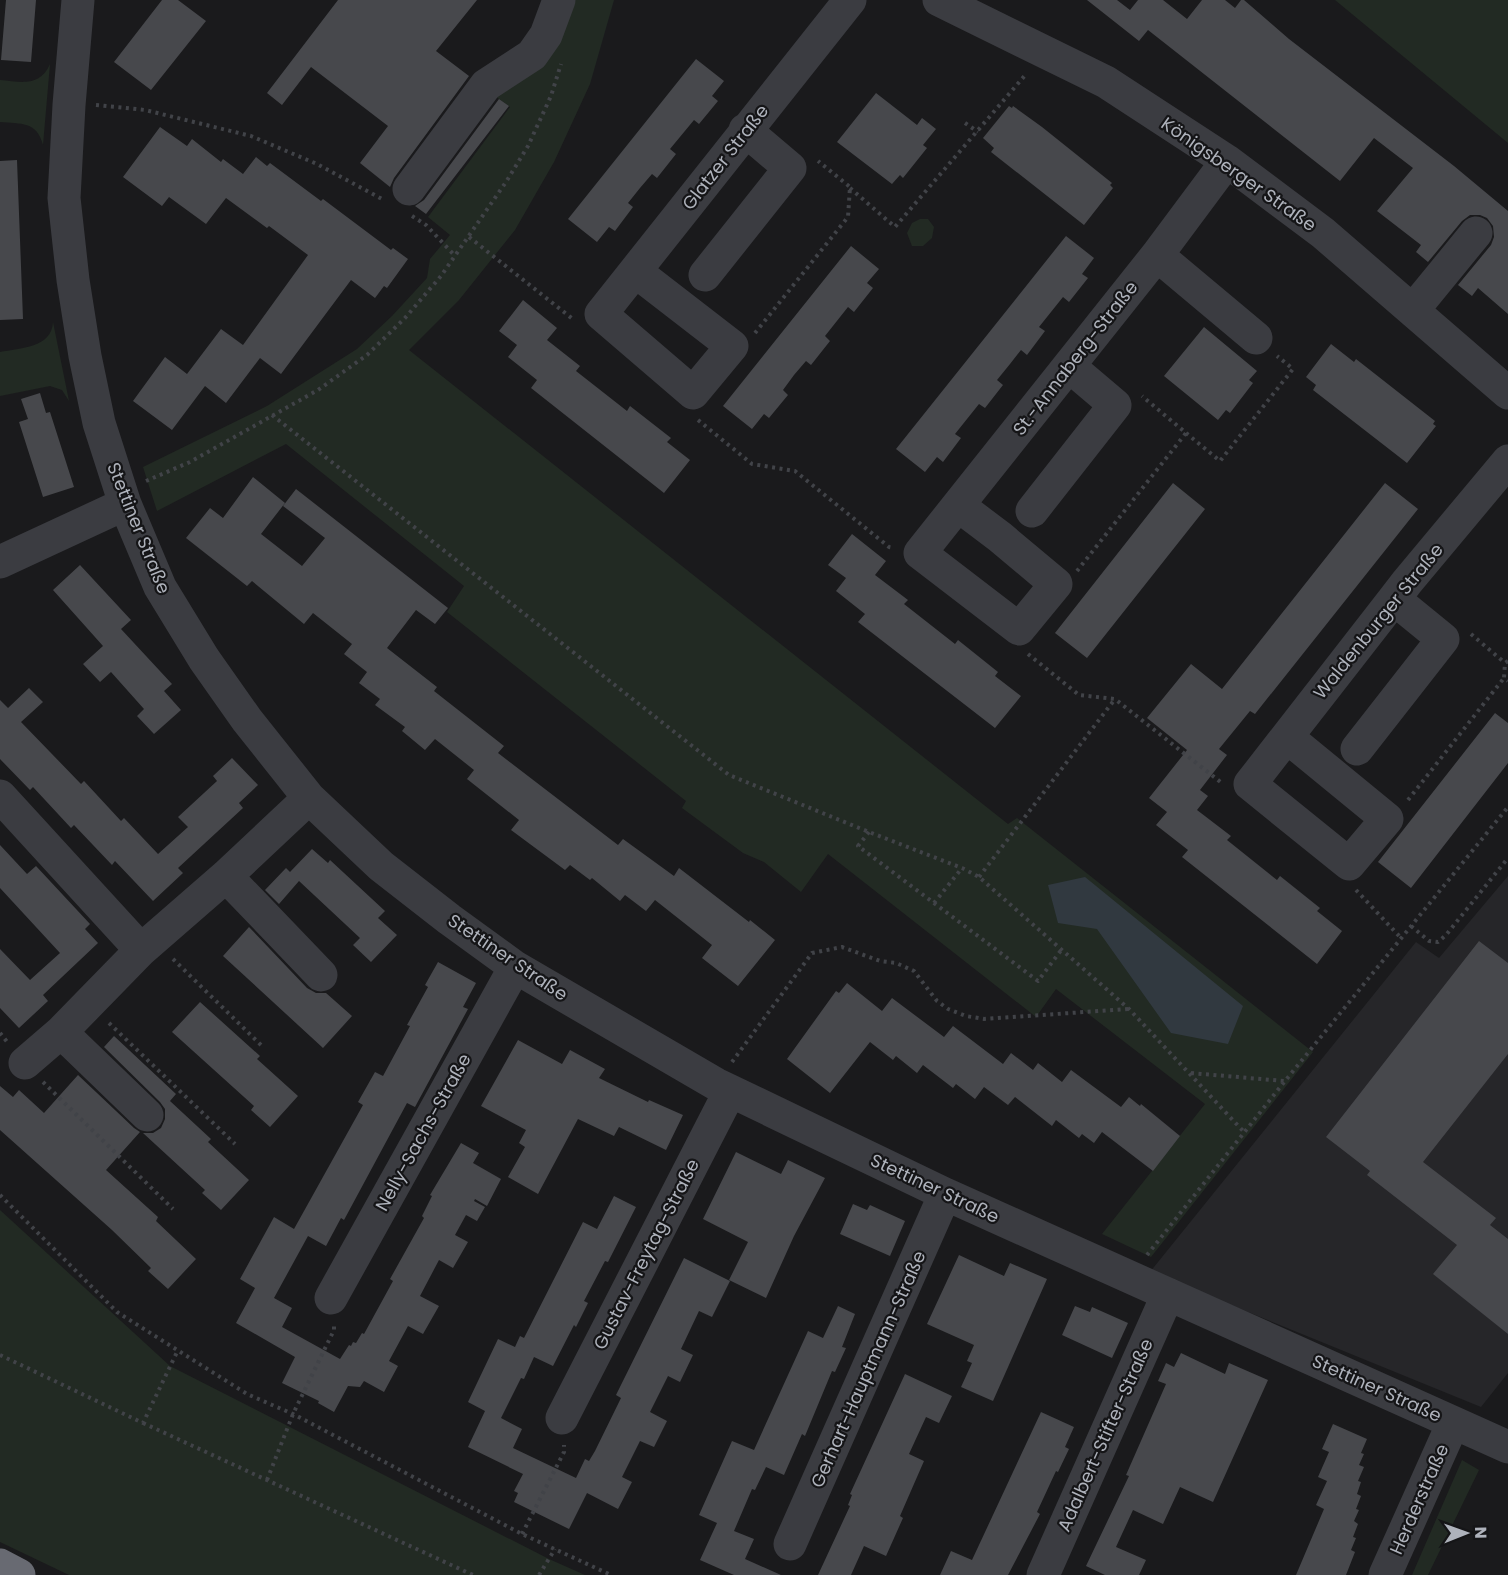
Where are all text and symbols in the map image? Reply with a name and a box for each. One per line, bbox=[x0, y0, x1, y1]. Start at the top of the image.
street label: Glatzer Straße bbox=[676, 99, 774, 215]
street label: Königsberger Straße bbox=[1156, 111, 1322, 237]
street label: St.-Annaberg-Straße bbox=[1007, 276, 1143, 440]
street label: Stettiner Straße bbox=[101, 459, 177, 597]
street label: Waldenburger Straße bbox=[1307, 538, 1449, 704]
street label: Stettiner Straße bbox=[443, 908, 573, 1006]
street label: Nelly-Sachs-Straße bbox=[369, 1049, 477, 1215]
street label: Stettiner Straße bbox=[867, 1147, 1003, 1229]
street label: Gustav-Freytag-Straße bbox=[587, 1154, 705, 1354]
street label: Gerhart-Hauptmann-Straße bbox=[804, 1247, 932, 1491]
street label: Adalbert-Stifter-Straße bbox=[1051, 1335, 1159, 1535]
street label: Stettiner Straße bbox=[1308, 1348, 1446, 1428]
street label: Herderstraße bbox=[1383, 1440, 1455, 1558]
north arrow bbox=[1436, 1503, 1496, 1563]
text: N bbox=[1469, 1527, 1492, 1539]

